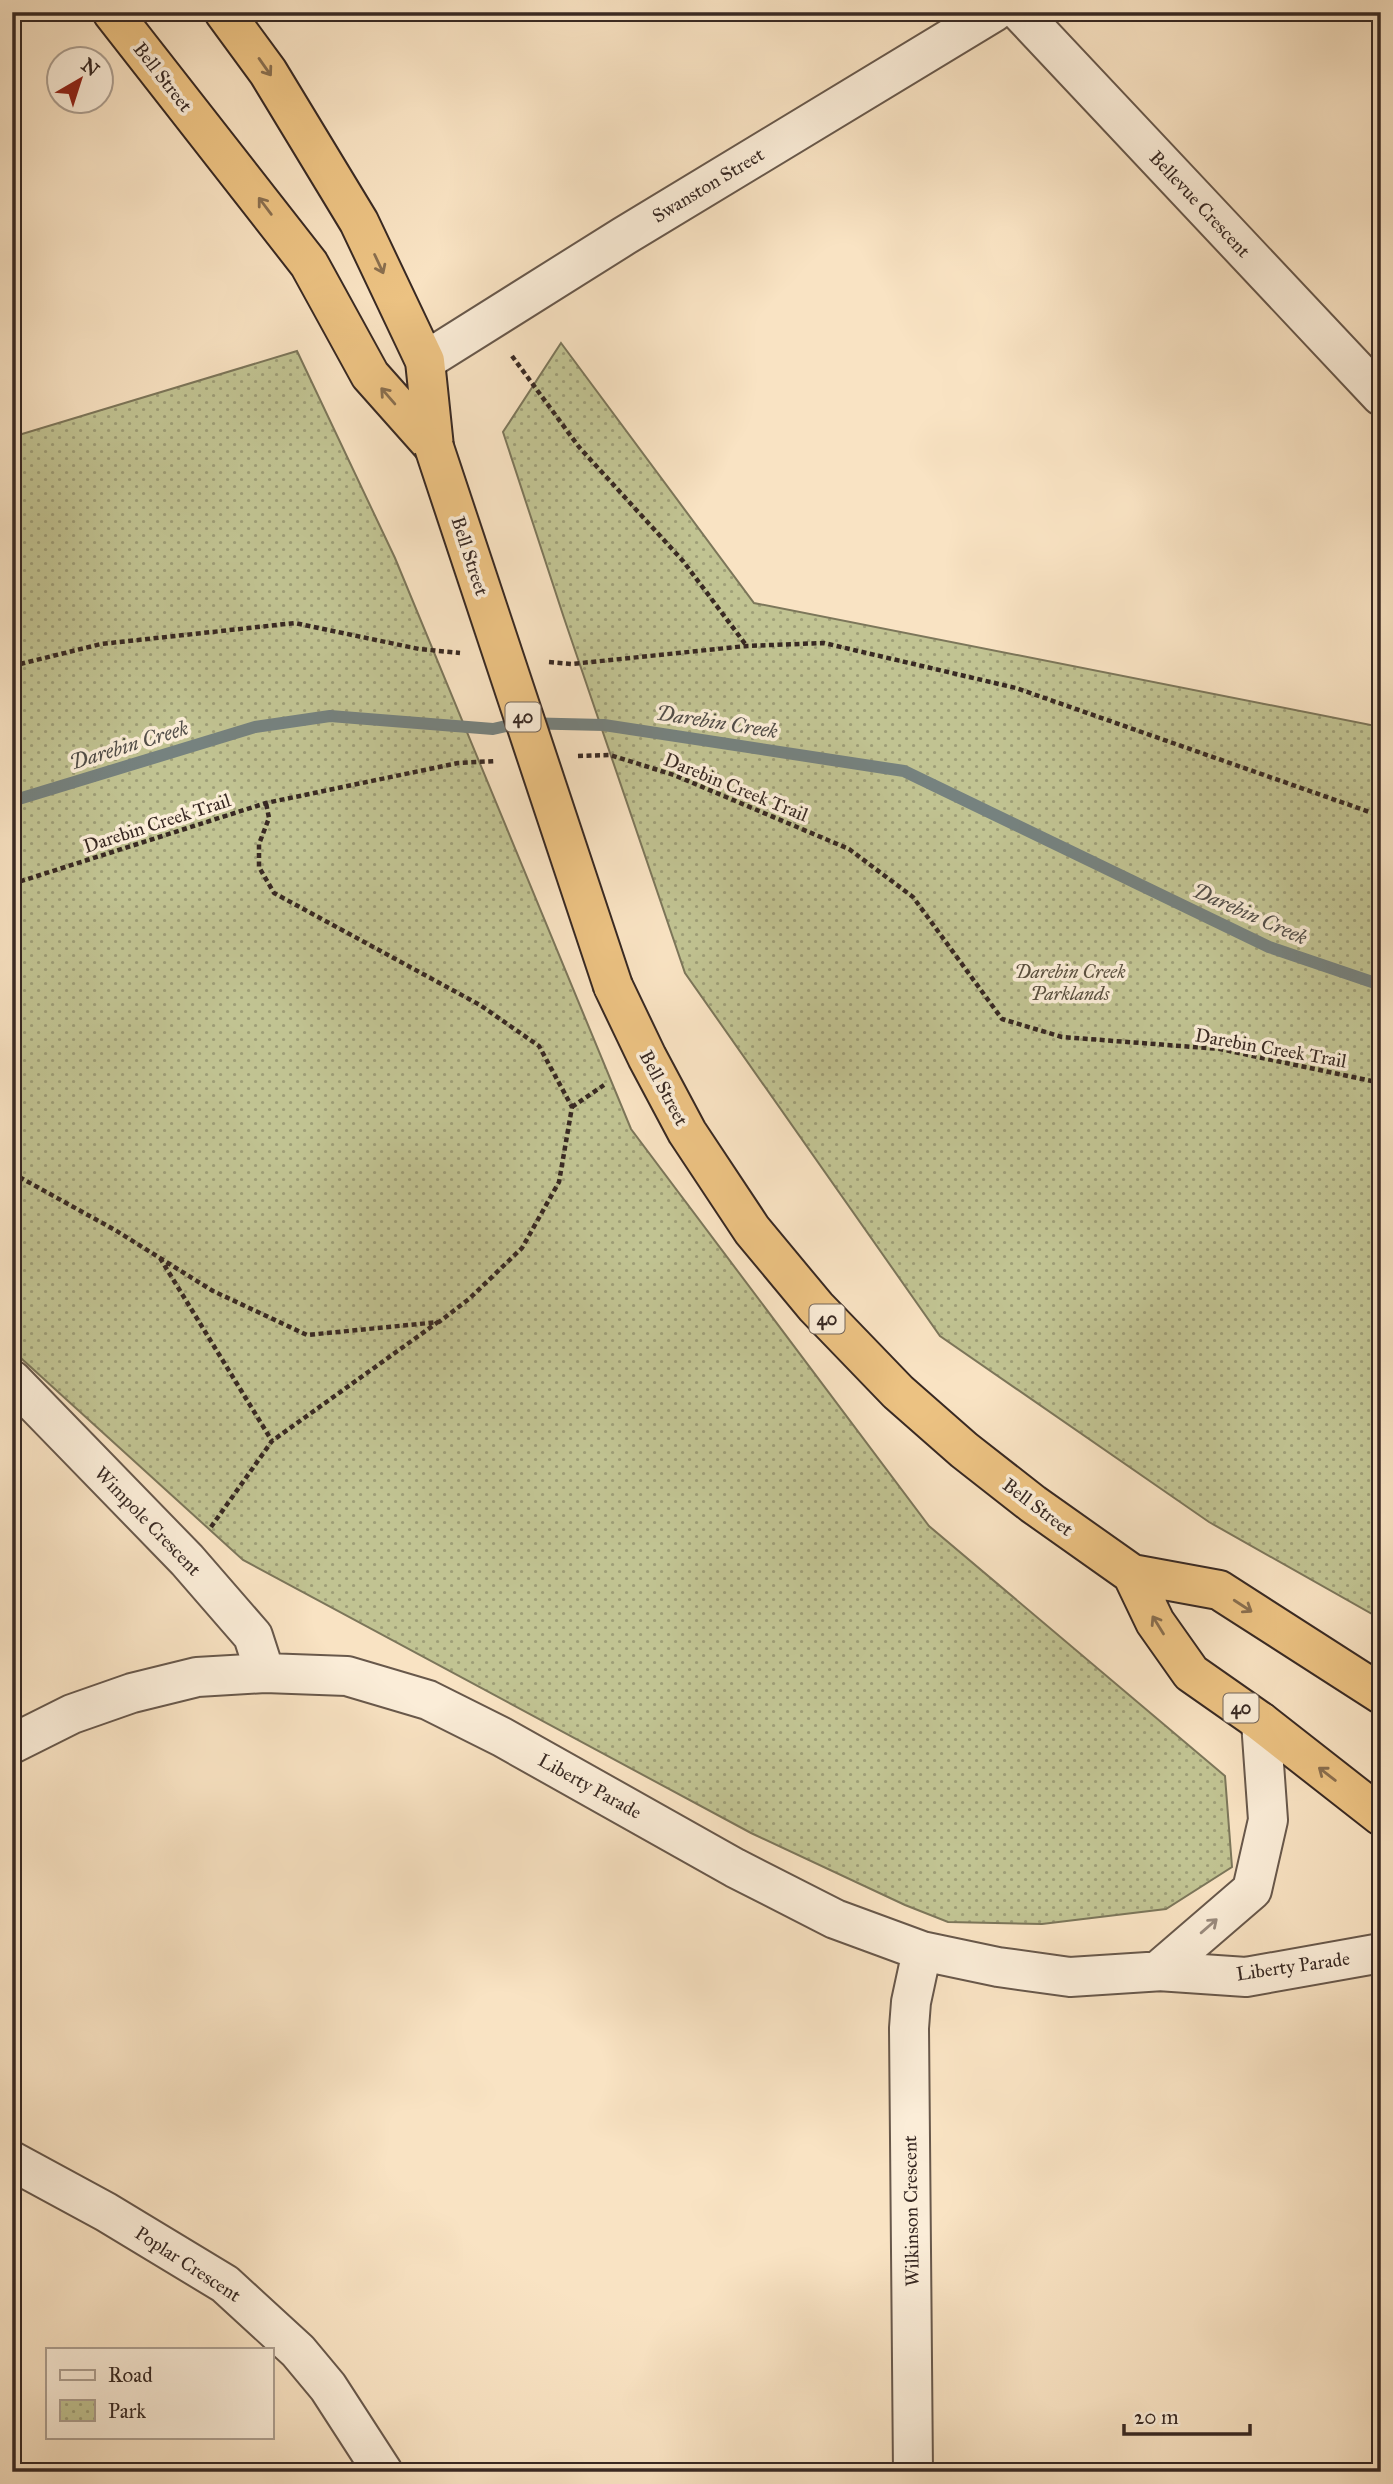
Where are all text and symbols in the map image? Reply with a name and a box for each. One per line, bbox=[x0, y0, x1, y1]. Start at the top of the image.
street label: Bell Street bbox=[129, 38, 197, 117]
north arrow bbox=[46, 46, 116, 116]
text: N bbox=[77, 53, 104, 81]
one-way arrow bbox=[258, 57, 272, 76]
street label: Swanston Street bbox=[648, 142, 768, 227]
street label: Bellevue Crescent bbox=[1145, 146, 1255, 262]
one-way arrow bbox=[257, 197, 272, 216]
one-way arrow bbox=[373, 253, 386, 274]
one-way arrow bbox=[380, 388, 397, 405]
street label: Bell Street bbox=[446, 513, 494, 599]
water label: Darebin Creek bbox=[654, 700, 780, 745]
road number: 40 bbox=[505, 702, 540, 732]
water label: Darebin Creek bbox=[66, 714, 192, 775]
street label: Darebin Creek Trail bbox=[661, 748, 812, 827]
street label: Darebin Creek Trail bbox=[81, 788, 234, 858]
water label: Darebin Creek bbox=[1189, 877, 1312, 951]
park label: Darebin Creek Parklands bbox=[1014, 960, 1126, 1005]
street label: Darebin Creek Trail bbox=[1193, 1023, 1349, 1073]
street label: Bell Street bbox=[635, 1046, 694, 1130]
road number: 40 bbox=[810, 1304, 844, 1334]
street label: Wimpole Crescent bbox=[90, 1462, 206, 1581]
street label: Bell Street bbox=[998, 1473, 1078, 1541]
one-way arrow bbox=[1233, 1598, 1252, 1613]
one-way arrow bbox=[1151, 1616, 1165, 1636]
road number: 40 bbox=[1224, 1694, 1258, 1722]
street label: Liberty Parade bbox=[534, 1748, 646, 1824]
one-way arrow bbox=[1318, 1766, 1337, 1781]
one-way arrow bbox=[1200, 1918, 1217, 1935]
street label: Liberty Parade bbox=[1235, 1947, 1351, 1985]
street label: Wilkinson Crescent bbox=[898, 2135, 924, 2287]
street label: Poplar Crescent bbox=[131, 2221, 245, 2307]
legend bbox=[46, 2348, 273, 2438]
text: Road bbox=[108, 2362, 153, 2388]
scale bar bbox=[1124, 2393, 1250, 2437]
text: Park bbox=[108, 2398, 146, 2424]
text: 20 m bbox=[1134, 2404, 1179, 2430]

